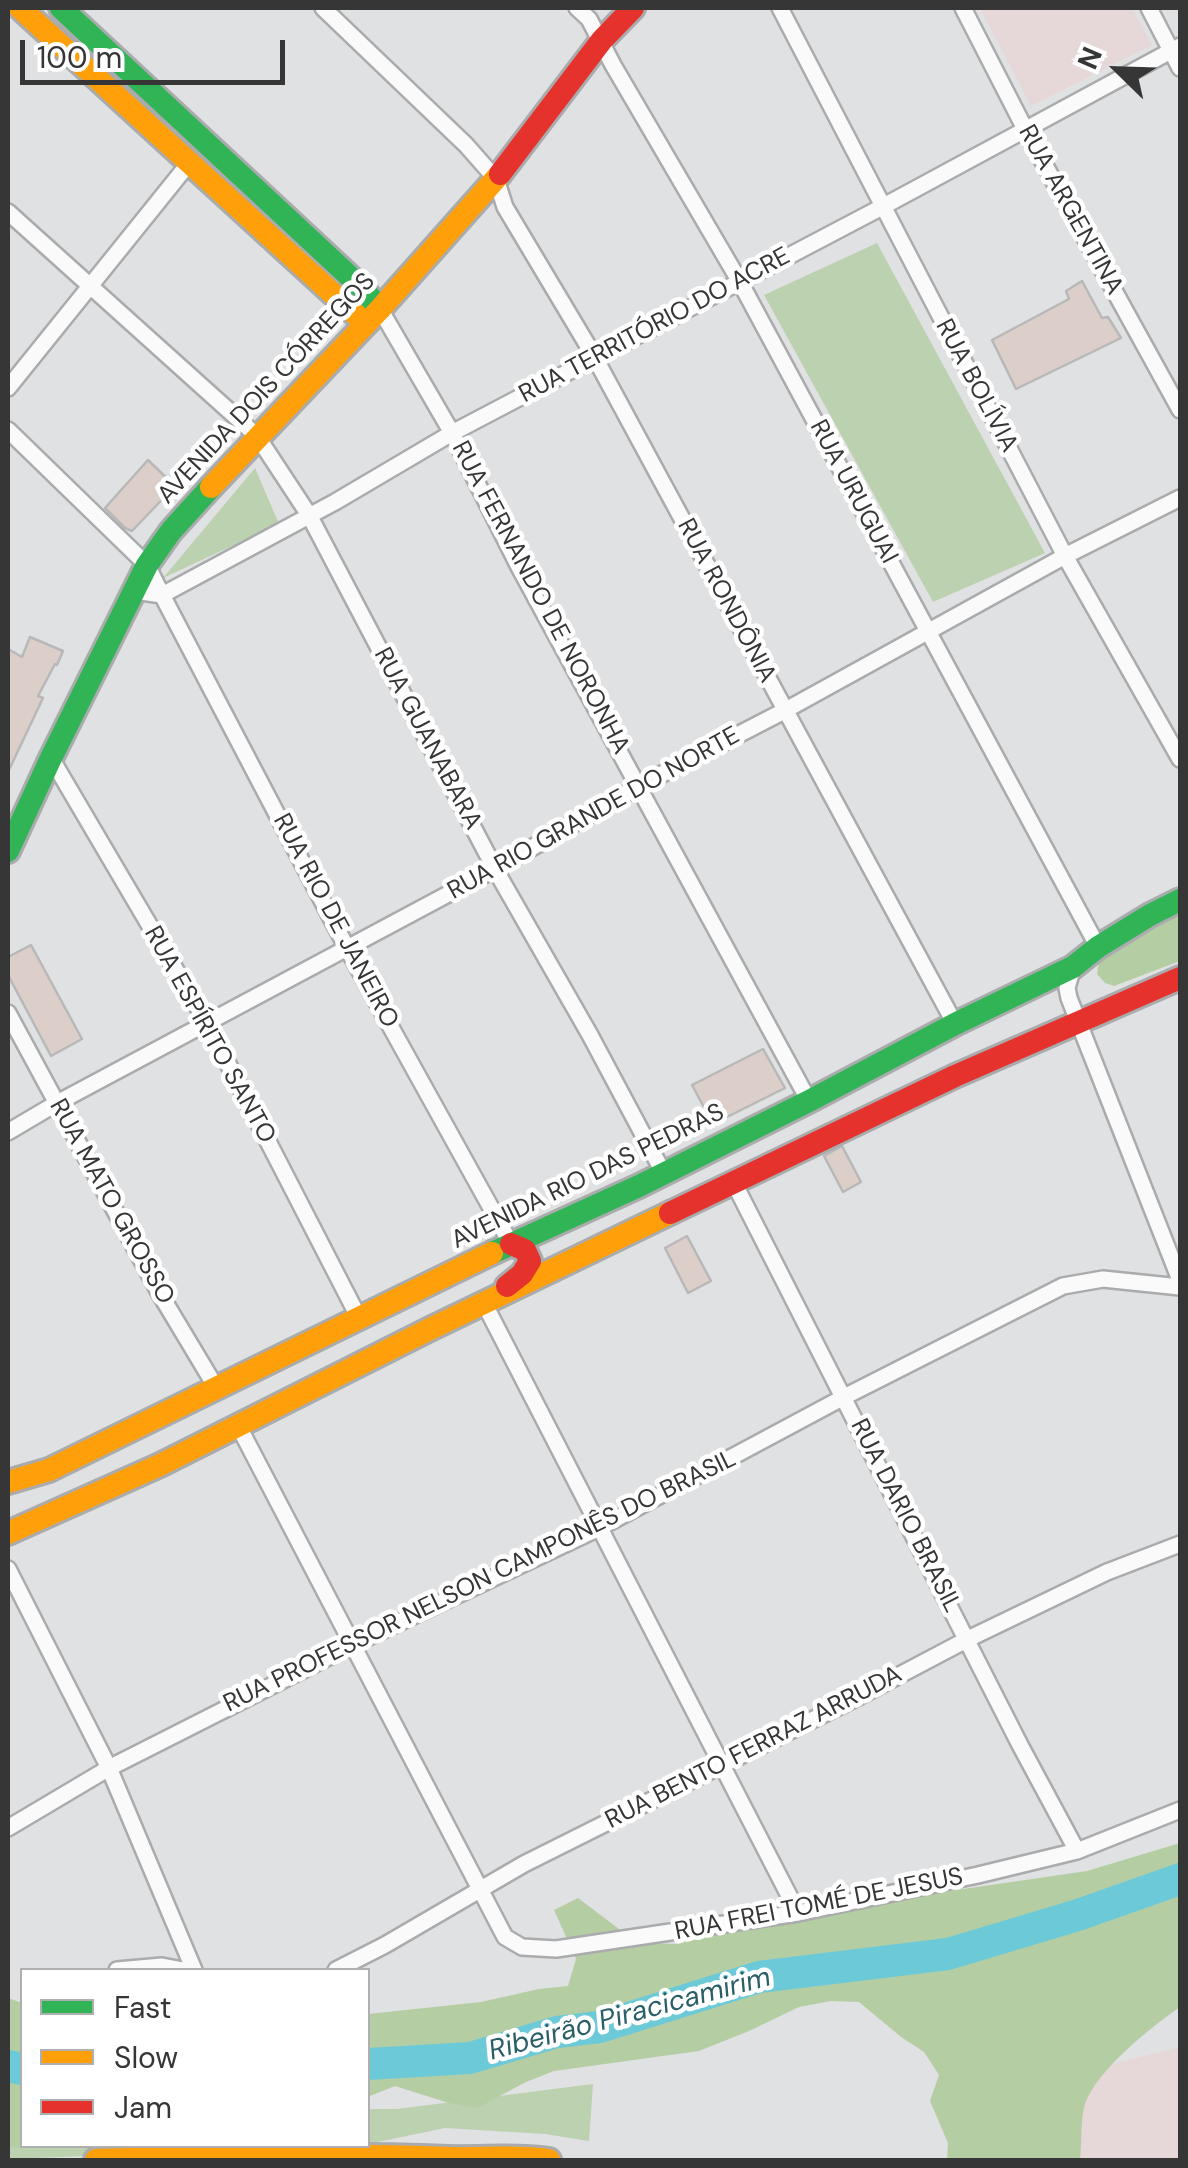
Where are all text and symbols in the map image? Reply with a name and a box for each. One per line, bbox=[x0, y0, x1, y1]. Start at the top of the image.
scale bar bbox=[25, 20, 290, 82]
north arrow bbox=[1068, 20, 1168, 120]
text: 100 m bbox=[37, 38, 122, 77]
text: N bbox=[1069, 41, 1111, 75]
street label: RUA ARGENTINA bbox=[1011, 120, 1129, 300]
street label: RUA TERRITÓRIO DO ACRE bbox=[515, 242, 795, 410]
street label: AVENIDA DOIS CÓRREGOS bbox=[152, 267, 382, 511]
street label: RUA BOLÍVIA bbox=[928, 314, 1024, 458]
street label: RUA URUGUAI bbox=[803, 415, 903, 569]
street label: RUA FERNANDO DE NORONHA bbox=[445, 436, 635, 760]
street label: RUA RONDÔNIA bbox=[670, 514, 782, 688]
street label: RUA GUANABARA bbox=[366, 643, 488, 835]
street label: RUA RIO GRANDE DO NORTE bbox=[443, 721, 745, 907]
street label: RUA RIO DE JANEIRO bbox=[266, 809, 404, 1033]
street label: RUA ESPÍRITO SANTO bbox=[137, 921, 281, 1149]
street label: RUA MATO GROSSO bbox=[42, 1094, 180, 1310]
street label: AVENIDA RIO DAS PEDRAS bbox=[447, 1098, 729, 1256]
street label: RUA DARIO BRASIL bbox=[843, 1414, 967, 1618]
street label: RUA PROFESSOR NELSON CAMPONÊS DO BRASIL bbox=[219, 1444, 741, 1720]
street label: RUA BENTO FERRAZ ARRUDA bbox=[601, 1660, 907, 1836]
street label: RUA FREI TOMÉ DE JESUS bbox=[672, 1862, 966, 1948]
water label: Ribeirão Piracicamirim bbox=[485, 1961, 775, 2069]
legend bbox=[20, 1968, 370, 2148]
text: Fast bbox=[114, 1988, 172, 2027]
text: Slow bbox=[114, 2038, 178, 2077]
text: Jam bbox=[114, 2088, 172, 2127]

